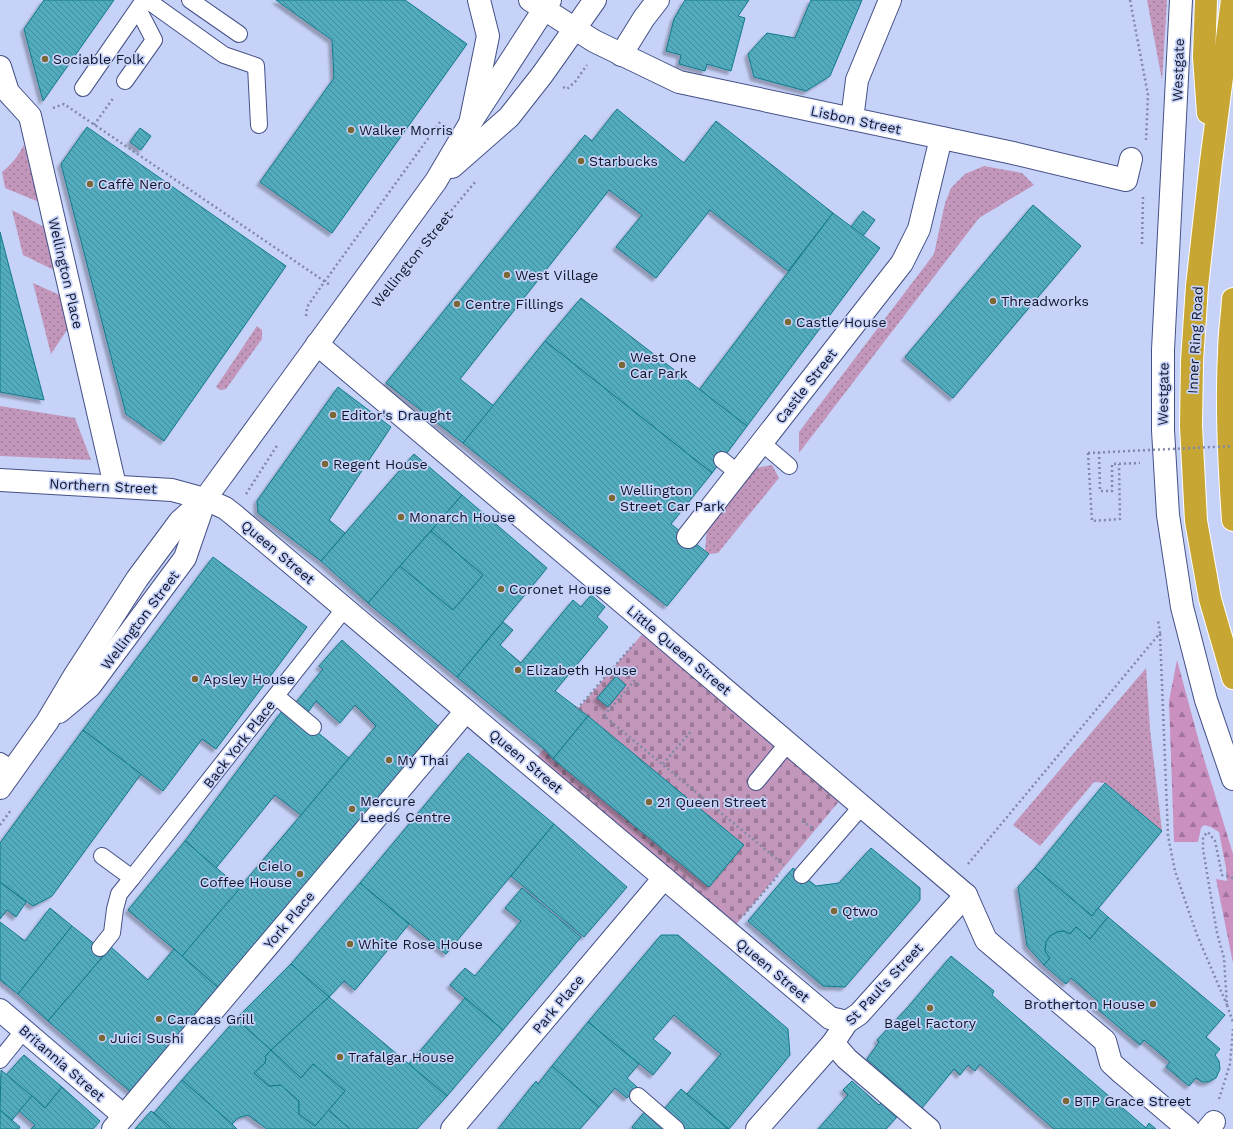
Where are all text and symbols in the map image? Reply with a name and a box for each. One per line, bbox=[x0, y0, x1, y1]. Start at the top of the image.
street label: Westgate bbox=[1169, 38, 1187, 102]
place label: Sociable Folk bbox=[53, 51, 144, 67]
marker: Sociable Folk bbox=[40, 54, 50, 64]
street label: Lisbon Street bbox=[809, 103, 903, 137]
place label: Walker Morris bbox=[359, 122, 453, 138]
marker: Walker Morris bbox=[346, 125, 356, 135]
place label: Starbucks bbox=[589, 153, 658, 169]
marker: Starbucks bbox=[576, 156, 586, 166]
place label: Caffè Nero bbox=[98, 176, 171, 192]
marker: Caffè Nero bbox=[85, 179, 95, 189]
street label: Wellington Street bbox=[368, 208, 456, 310]
street label: Wellington Place bbox=[45, 216, 87, 330]
place label: West Village bbox=[515, 267, 598, 283]
marker: West Village bbox=[502, 270, 512, 280]
street label: Inner Ring Road bbox=[1184, 286, 1206, 394]
place label: Threadworks bbox=[1001, 293, 1089, 309]
place label: Centre Fillings bbox=[465, 296, 564, 312]
marker: Threadworks bbox=[988, 296, 998, 306]
marker: Centre Fillings bbox=[452, 299, 462, 309]
place label: Castle House bbox=[796, 314, 887, 330]
marker: Castle House bbox=[783, 317, 793, 327]
street label: Castle Street bbox=[772, 345, 840, 426]
place label: West One Car Park bbox=[630, 349, 696, 381]
marker: West One Car Park bbox=[617, 360, 627, 370]
street label: Westgate bbox=[1154, 362, 1172, 426]
place label: Editor's Draught bbox=[341, 407, 452, 423]
marker: Editor's Draught bbox=[328, 410, 338, 420]
place label: Regent House bbox=[333, 456, 428, 472]
marker: Regent House bbox=[320, 459, 330, 469]
street label: Northern Street bbox=[49, 475, 157, 497]
place label: Wellington Street Car Park bbox=[620, 482, 725, 514]
marker: Wellington Street Car Park bbox=[607, 493, 617, 503]
place label: Monarch House bbox=[409, 509, 515, 525]
marker: Monarch House bbox=[396, 512, 406, 522]
street label: Queen Street bbox=[238, 517, 318, 587]
street label: Wellington Street bbox=[98, 567, 182, 672]
place label: Coronet House bbox=[509, 581, 611, 597]
marker: Coronet House bbox=[496, 584, 506, 594]
street label: Little Queen Street bbox=[624, 602, 734, 698]
place label: Elizabeth House bbox=[526, 662, 637, 678]
marker: Elizabeth House bbox=[513, 665, 523, 675]
place label: Apsley House bbox=[203, 671, 295, 687]
marker: Apsley House bbox=[190, 674, 200, 684]
street label: Back York Place bbox=[200, 697, 278, 791]
street label: Queen Street bbox=[486, 726, 566, 796]
place label: My Thai bbox=[397, 752, 449, 768]
marker: My Thai bbox=[384, 755, 394, 765]
place label: Mercure Leeds Centre bbox=[360, 793, 451, 825]
place label: 21 Queen Street bbox=[657, 794, 766, 810]
marker: 21 Queen Street bbox=[644, 797, 654, 807]
marker: Mercure Leeds Centre bbox=[347, 804, 357, 814]
place label: Cielo Coffee House bbox=[200, 858, 292, 890]
marker: Cielo Coffee House bbox=[295, 869, 305, 879]
street label: York Place bbox=[260, 888, 318, 952]
place label: Qtwo bbox=[842, 903, 878, 919]
marker: Qtwo bbox=[829, 906, 839, 916]
street label: Queen Street bbox=[733, 935, 813, 1005]
place label: White Rose House bbox=[358, 936, 483, 952]
marker: White Rose House bbox=[345, 939, 355, 949]
street label: St Paul's Street bbox=[842, 940, 926, 1028]
street label: Park Place bbox=[529, 972, 587, 1036]
place label: Brotherton House bbox=[1024, 996, 1145, 1012]
marker: Brotherton House bbox=[1148, 999, 1158, 1009]
marker: Bagel Factory bbox=[925, 1003, 935, 1013]
place label: Caracas Grill bbox=[167, 1011, 255, 1027]
marker: Caracas Grill bbox=[154, 1014, 164, 1024]
place label: Bagel Factory bbox=[884, 1015, 977, 1031]
street label: Britannia Street bbox=[16, 1022, 108, 1105]
place label: Juici Sushi bbox=[110, 1030, 184, 1046]
marker: Juici Sushi bbox=[97, 1033, 107, 1043]
place label: Trafalgar House bbox=[348, 1049, 454, 1065]
marker: Trafalgar House bbox=[335, 1052, 345, 1062]
place label: BTP Grace Street bbox=[1074, 1093, 1191, 1109]
marker: BTP Grace Street bbox=[1061, 1096, 1071, 1106]

